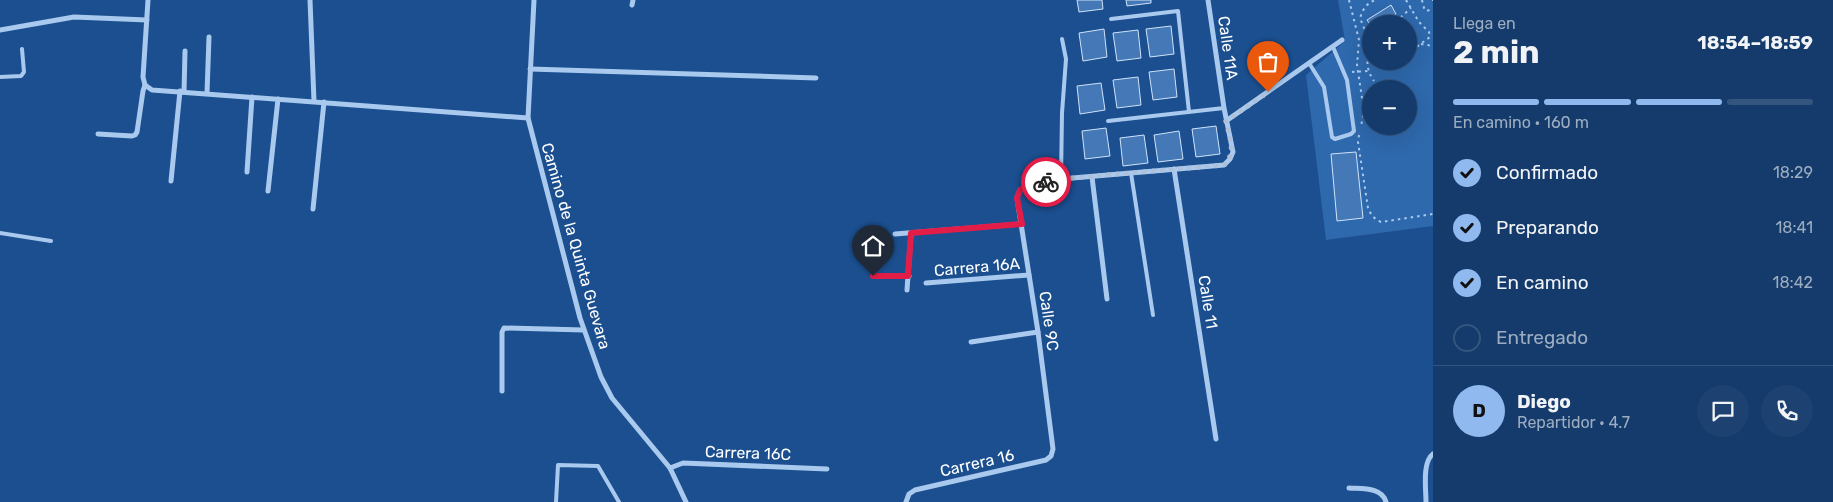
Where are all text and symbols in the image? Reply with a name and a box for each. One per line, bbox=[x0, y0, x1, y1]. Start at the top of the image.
text: Llega en bbox=[1453, 14, 1516, 33]
street label: Calle 11A bbox=[1214, 15, 1242, 82]
map controls bbox=[1362, 15, 1417, 135]
button: + bbox=[1362, 15, 1417, 70]
text: 18:54–18:59 bbox=[1697, 31, 1813, 54]
text: 2 min bbox=[1453, 33, 1540, 71]
pin bbox=[1247, 41, 1289, 92]
icon: bag bbox=[1254, 48, 1282, 76]
button: − bbox=[1362, 80, 1417, 135]
text: En camino · 160 m bbox=[1453, 113, 1589, 132]
street label: Camino de la Quinta Guevara bbox=[537, 141, 615, 351]
courier bbox=[1021, 157, 1071, 207]
icon: check bbox=[1453, 159, 1481, 187]
text: Confirmado bbox=[1496, 161, 1598, 184]
text: 18:29 bbox=[1773, 163, 1813, 182]
icon: bike bbox=[1032, 168, 1060, 196]
icon: check bbox=[1453, 214, 1481, 242]
text: Preparando bbox=[1496, 216, 1599, 239]
text: 18:41 bbox=[1775, 218, 1813, 237]
pin bbox=[852, 225, 894, 276]
icon: home bbox=[859, 232, 887, 260]
street label: Carrera 16A bbox=[933, 254, 1021, 280]
icon: check bbox=[1453, 269, 1481, 297]
text: En camino bbox=[1496, 271, 1589, 294]
text: 18:42 bbox=[1773, 273, 1813, 292]
street label: Calle 11 bbox=[1194, 274, 1222, 330]
street label: Calle 9C bbox=[1035, 290, 1063, 352]
text: Entregado bbox=[1496, 326, 1588, 349]
button: chat bbox=[1697, 385, 1749, 437]
button: phone bbox=[1761, 385, 1813, 437]
text: Diego bbox=[1517, 390, 1571, 413]
text: D bbox=[1472, 399, 1486, 422]
text: Repartidor · 4.7 bbox=[1517, 413, 1630, 432]
street label: Carrera 16C bbox=[705, 442, 791, 464]
street label: Carrera 16 bbox=[938, 445, 1016, 481]

